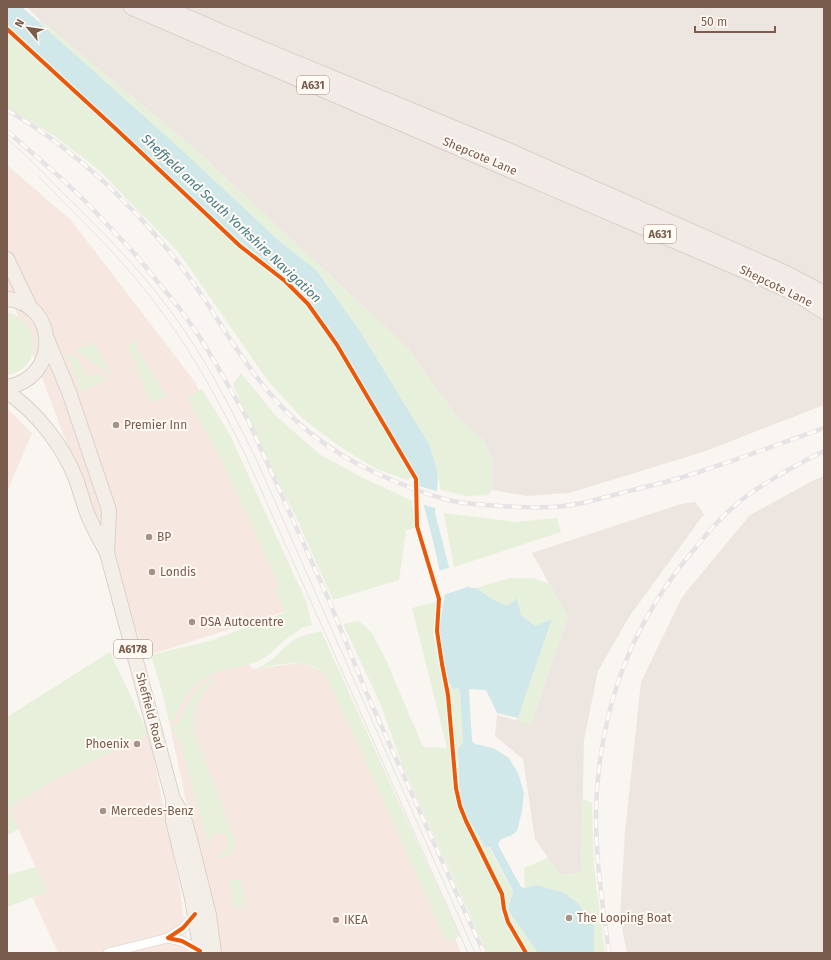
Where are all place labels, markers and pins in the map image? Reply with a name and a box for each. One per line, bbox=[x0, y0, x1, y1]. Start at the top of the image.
place label: Premier Inn bbox=[124, 418, 187, 432]
marker: Premier Inn bbox=[111, 420, 121, 430]
place label: BP bbox=[157, 530, 171, 544]
marker: BP bbox=[144, 532, 154, 542]
place label: Londis bbox=[160, 565, 196, 579]
marker: Londis bbox=[147, 567, 157, 577]
place label: DSA Autocentre bbox=[200, 615, 284, 629]
marker: DSA Autocentre bbox=[187, 617, 197, 627]
place label: Phoenix bbox=[85, 737, 129, 751]
marker: Phoenix bbox=[132, 739, 142, 749]
place label: Mercedes-Benz bbox=[111, 804, 193, 818]
marker: Mercedes-Benz bbox=[98, 806, 108, 816]
place label: The Looping Boat bbox=[577, 911, 672, 925]
place label: IKEA bbox=[344, 913, 368, 927]
marker: The Looping Boat bbox=[564, 913, 574, 923]
marker: IKEA bbox=[331, 915, 341, 925]

